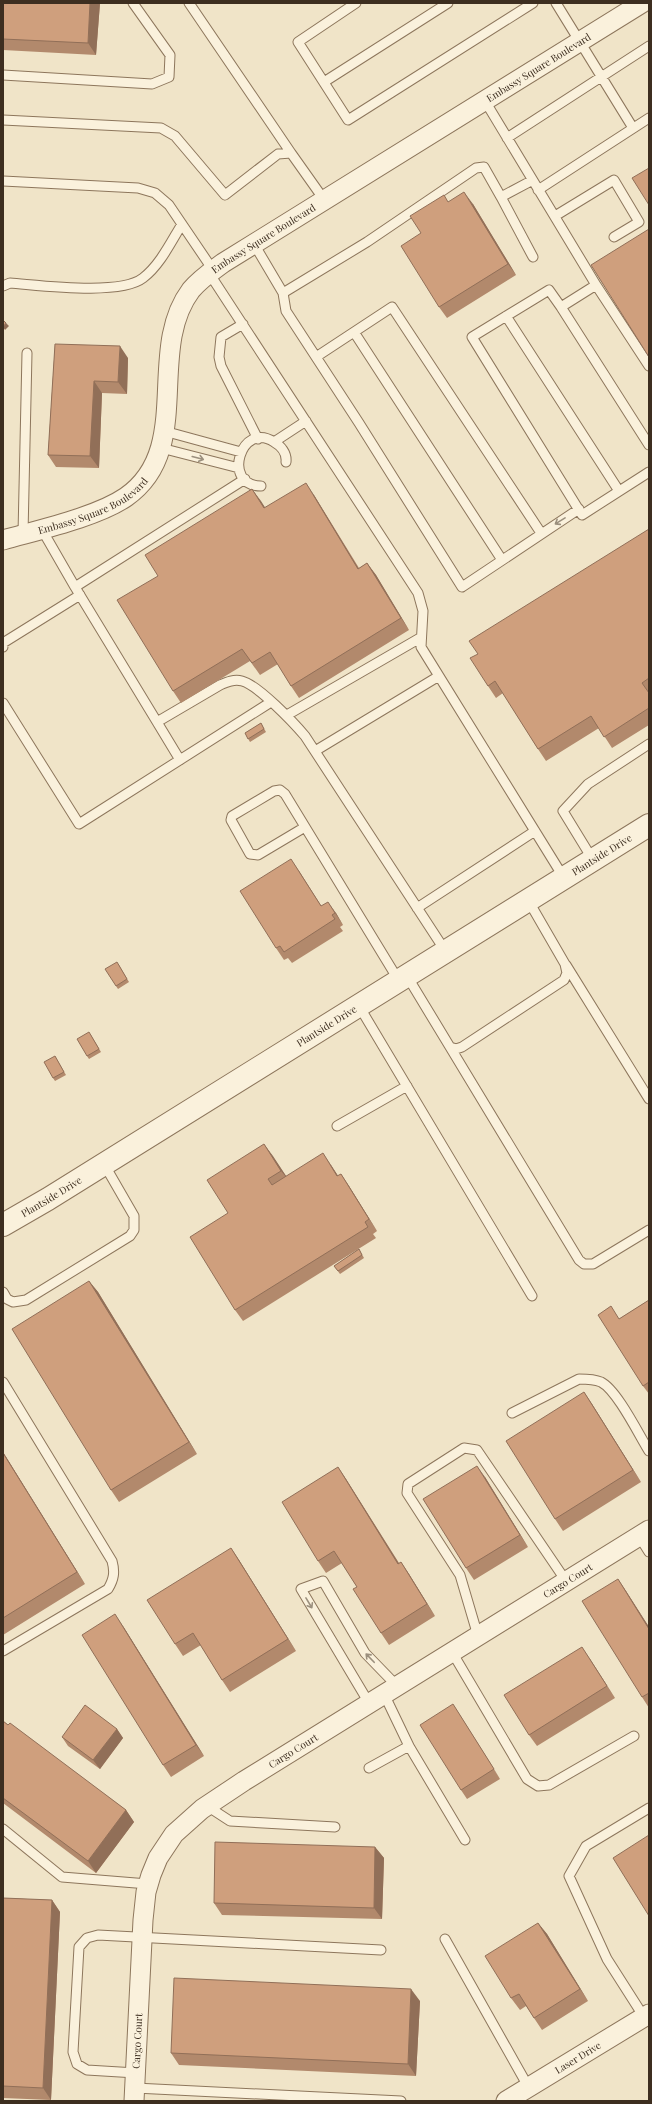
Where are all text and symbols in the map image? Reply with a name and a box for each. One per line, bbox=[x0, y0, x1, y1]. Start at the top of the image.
street label: Embassy Square Boulevard bbox=[483, 29, 594, 105]
street label: Embassy Square Boulevard bbox=[208, 200, 318, 276]
one-way arrow bbox=[191, 454, 204, 462]
street label: Embassy Square Boulevard bbox=[36, 474, 151, 537]
one-way arrow bbox=[555, 517, 566, 525]
street label: Plantside Drive bbox=[569, 830, 634, 879]
street label: Plantside Drive bbox=[294, 1002, 359, 1050]
street label: Plantside Drive bbox=[18, 1173, 84, 1220]
street label: Cargo Court bbox=[540, 1560, 595, 1601]
one-way arrow bbox=[306, 1597, 314, 1609]
one-way arrow bbox=[365, 1653, 375, 1663]
street label: Cargo Court bbox=[266, 1730, 321, 1771]
street label: Cargo Court bbox=[129, 2012, 145, 2069]
street label: Laser Drive bbox=[552, 2038, 603, 2077]

